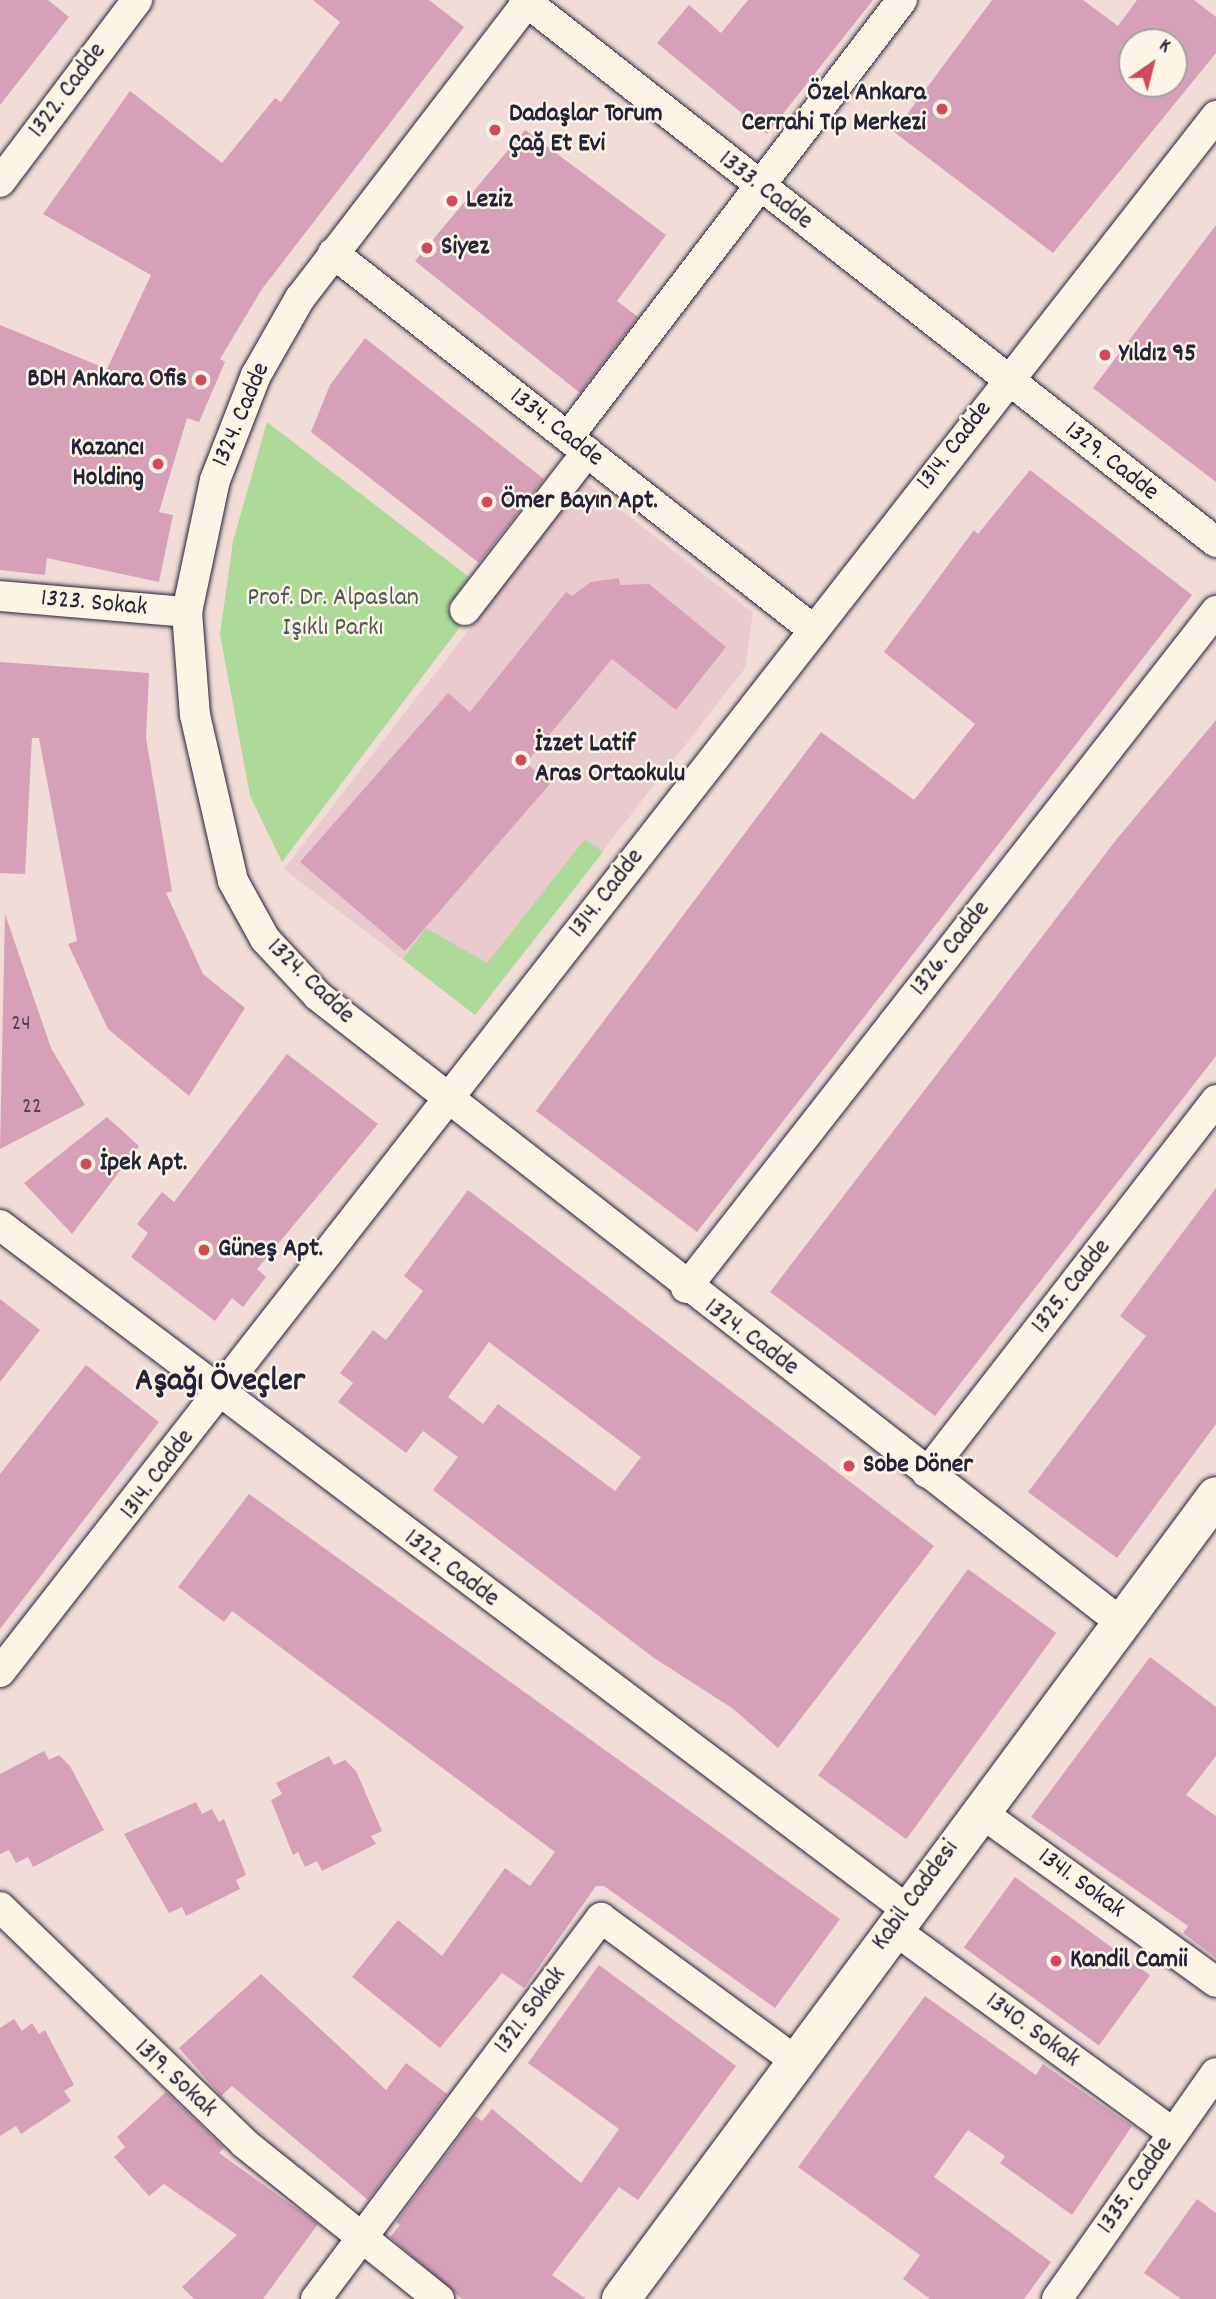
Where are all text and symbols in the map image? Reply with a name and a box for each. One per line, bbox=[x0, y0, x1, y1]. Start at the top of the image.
north arrow bbox=[1118, 28, 1188, 98]
text: K bbox=[1153, 33, 1176, 61]
street label: 1322. Cadde bbox=[22, 37, 114, 145]
place label: Özel Ankara Cerrahi Tıp Merkezi bbox=[741, 78, 926, 140]
place label: Dadaşlar Torum Çağ Et Evi bbox=[509, 99, 663, 160]
marker: Özel Ankara Cerrahi Tıp Merkezi bbox=[932, 99, 952, 119]
marker: Dadaşlar Torum Çağ Et Evi bbox=[487, 122, 503, 138]
street label: 1333. Cadde bbox=[711, 144, 819, 238]
place label: Leziz bbox=[466, 185, 513, 217]
marker: Leziz bbox=[444, 193, 460, 209]
place label: Siyez bbox=[441, 232, 489, 264]
marker: Siyez bbox=[419, 240, 435, 256]
place label: Yıldız 95 bbox=[1119, 339, 1196, 371]
marker: Yıldız 95 bbox=[1097, 347, 1113, 363]
street label: 1324. Cadde bbox=[206, 358, 278, 472]
place label: BDH Ankara Ofis bbox=[27, 364, 187, 396]
marker: BDH Ankara Ofis bbox=[193, 372, 209, 388]
street label: 1334. Cadde bbox=[503, 382, 609, 474]
street label: 1314. Cadde bbox=[910, 395, 1000, 497]
street label: 1329. Cadde bbox=[1057, 415, 1165, 509]
place label: Kazancı Holding bbox=[70, 433, 144, 494]
marker: Kazancı Holding bbox=[150, 456, 166, 472]
place label: Ömer Bayın Apt. bbox=[501, 486, 658, 518]
marker: Ömer Bayın Apt. bbox=[479, 494, 495, 510]
park label: Prof. Dr. Alpaslan Işıklı Parkı bbox=[247, 583, 419, 644]
street label: 1323. Sokak bbox=[39, 584, 149, 624]
place label: İzzet Latif Aras Ortaokulu bbox=[535, 729, 685, 790]
marker: İzzet Latif Aras Ortaokulu bbox=[513, 752, 529, 768]
street label: 1314. Cadde bbox=[562, 843, 652, 945]
street label: 1326. Cadde bbox=[904, 895, 998, 1003]
street label: 1324. Cadde bbox=[259, 932, 361, 1032]
house number: 24 bbox=[11, 1011, 31, 1039]
house number: 22 bbox=[22, 1094, 42, 1122]
place label: İpek Apt. bbox=[100, 1148, 187, 1180]
marker: İpek Apt. bbox=[78, 1156, 94, 1172]
street label: 1325. Cadde bbox=[1025, 1233, 1119, 1341]
place label: Güneş Apt. bbox=[218, 1234, 323, 1266]
marker: Güneş Apt. bbox=[196, 1242, 212, 1258]
street label: 1324. Cadde bbox=[697, 1292, 805, 1384]
district label: Aşağı Öveçler bbox=[135, 1363, 305, 1403]
street label: 1314. Cadde bbox=[114, 1424, 202, 1526]
place label: Sobe Döner bbox=[863, 1450, 973, 1482]
marker: Sobe Döner bbox=[841, 1458, 857, 1474]
street label: 1322. Cadde bbox=[397, 1523, 505, 1615]
street label: Kabil Caddesi bbox=[865, 1835, 967, 1957]
street label: 1341. Sokak bbox=[1031, 1842, 1131, 1926]
place label: Kandil Camii bbox=[1070, 1945, 1188, 1977]
marker: Kandil Camii bbox=[1048, 1953, 1064, 1969]
street label: 1321. Sokak bbox=[488, 1961, 574, 2061]
street label: 1340. Sokak bbox=[979, 1986, 1085, 2076]
street label: 1319. Sokak bbox=[127, 2033, 223, 2125]
street label: 1335. Cadde bbox=[1091, 2131, 1181, 2241]

